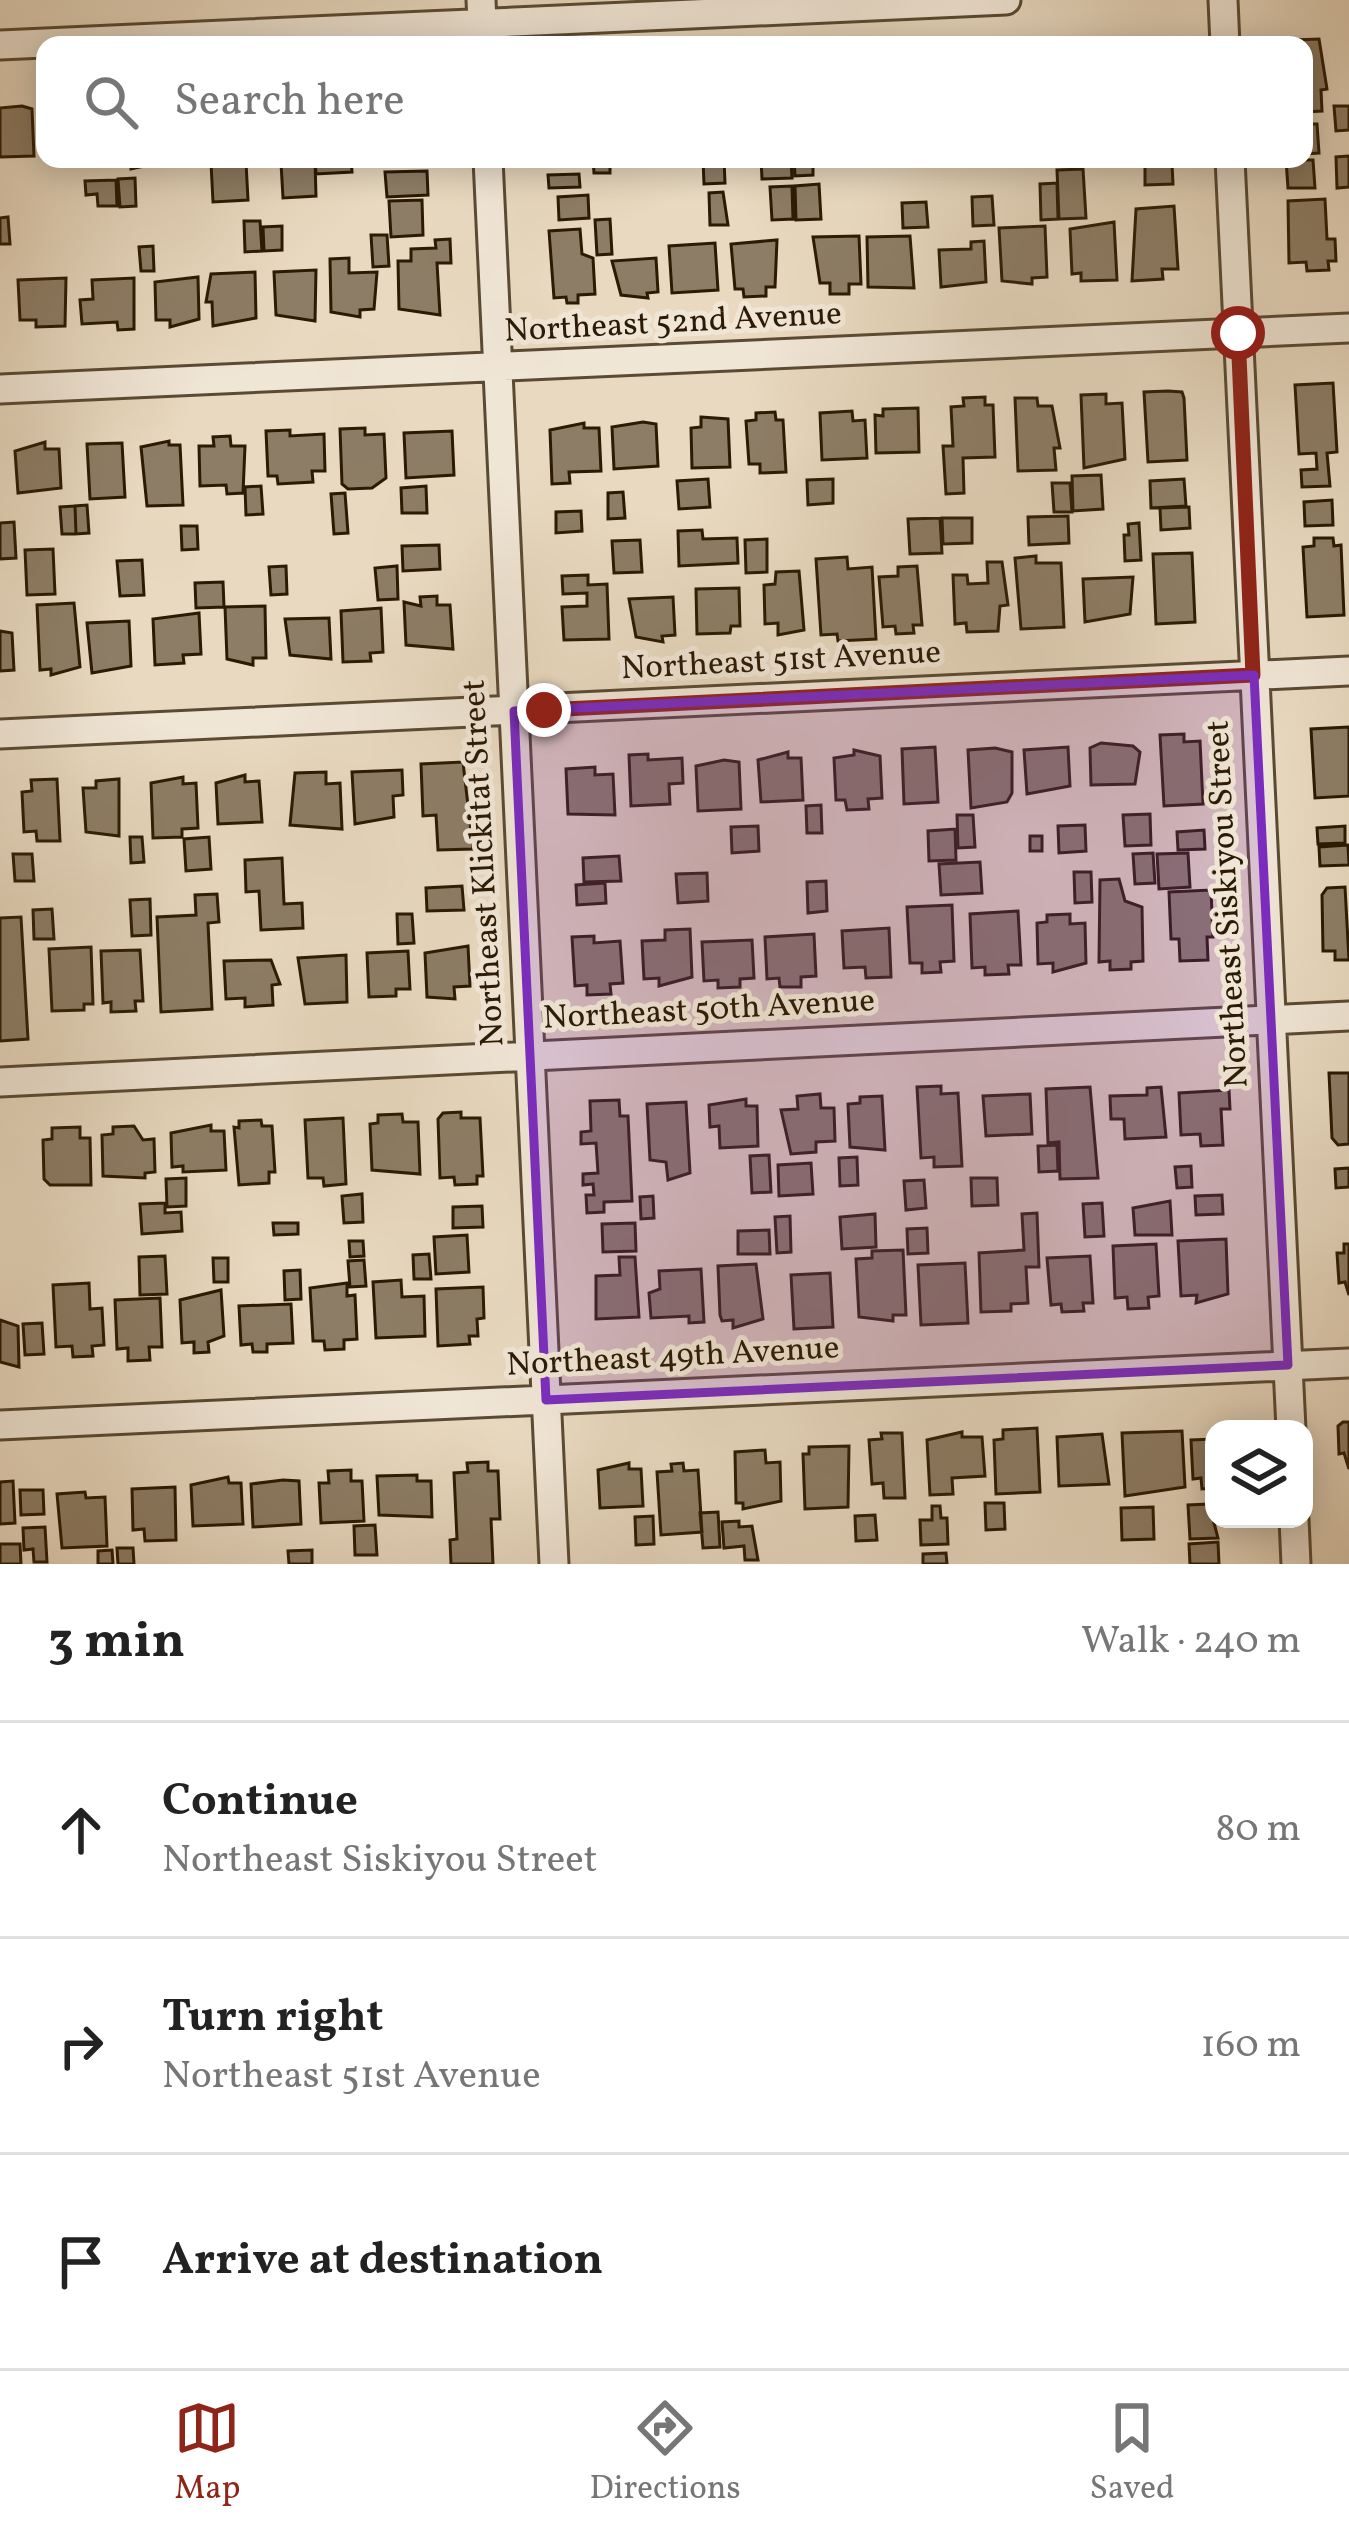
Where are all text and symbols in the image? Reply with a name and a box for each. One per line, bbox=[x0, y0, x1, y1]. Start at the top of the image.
search box bbox=[36, 36, 1313, 168]
icon: search bbox=[78, 69, 144, 135]
text: Search here bbox=[174, 71, 405, 134]
street label: Northeast 52nd Avenue bbox=[503, 292, 843, 356]
route start bbox=[1211, 306, 1265, 360]
street label: Northeast 51st Avenue bbox=[620, 631, 942, 693]
street label: Northeast Klickitat Street bbox=[452, 678, 518, 1048]
route end bbox=[517, 683, 571, 737]
street label: Northeast Siskiyou Street bbox=[1196, 719, 1262, 1089]
street label: Northeast 50th Avenue bbox=[542, 979, 876, 1043]
street label: Northeast 49th Avenue bbox=[505, 1326, 841, 1390]
map controls bbox=[1205, 1420, 1313, 1528]
button: layers bbox=[1205, 1420, 1313, 1528]
text: 3 min bbox=[48, 1607, 185, 1678]
text: Walk · 240 m bbox=[1081, 1615, 1301, 1669]
text: Continue bbox=[162, 1771, 358, 1834]
icon: ahead bbox=[48, 1797, 114, 1863]
text: 80 m bbox=[1215, 1803, 1301, 1857]
text: Northeast Siskiyou Street bbox=[162, 1834, 597, 1888]
text: Turn right bbox=[162, 1987, 383, 2050]
icon: right bbox=[48, 2013, 114, 2079]
text: 160 m bbox=[1200, 2019, 1301, 2073]
text: Northeast 51st Avenue bbox=[162, 2050, 541, 2104]
icon: arrive bbox=[48, 2229, 114, 2295]
text: Arrive at destination bbox=[162, 2230, 603, 2293]
tab: Map bbox=[174, 2395, 241, 2513]
tab: Directions bbox=[589, 2395, 741, 2513]
tab: Saved bbox=[1090, 2395, 1175, 2513]

